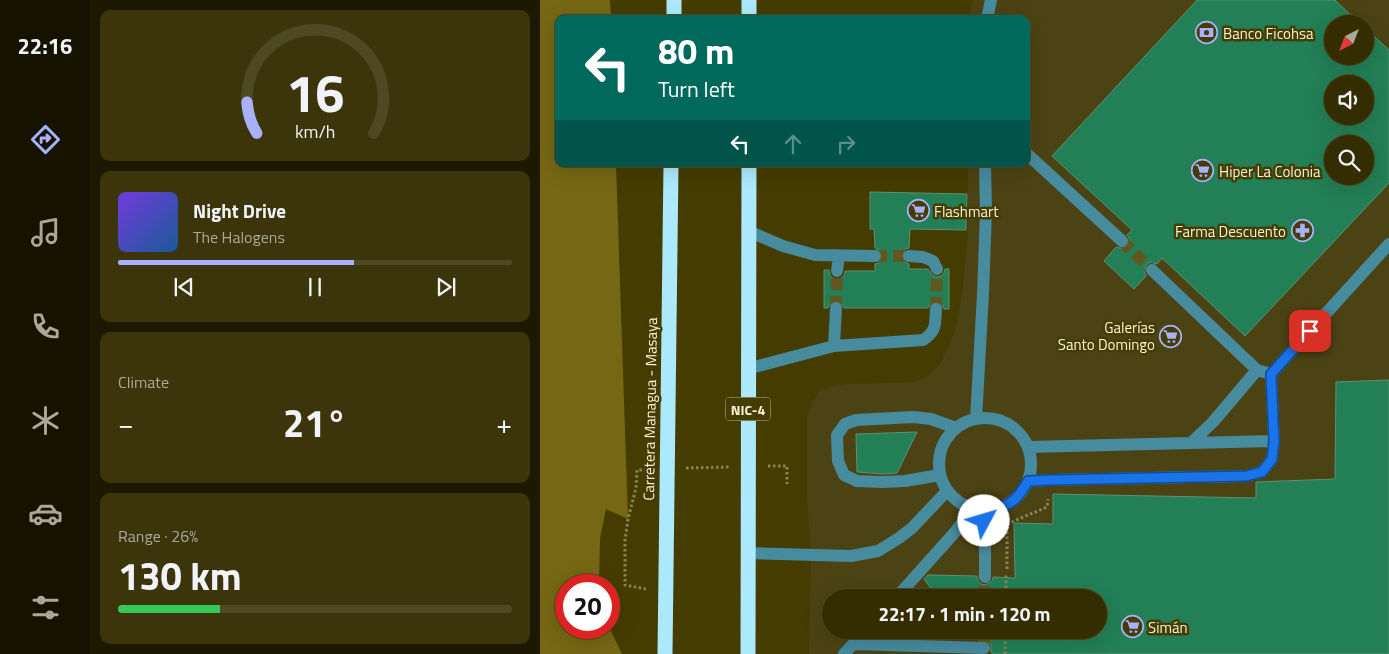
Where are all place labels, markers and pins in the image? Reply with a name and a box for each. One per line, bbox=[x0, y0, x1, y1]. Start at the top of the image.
bank icon: Banco Ficohsa bbox=[1195, 21, 1219, 45]
place label: Banco Ficohsa bbox=[1223, 22, 1314, 45]
supermarket icon: Hiper La Colonia bbox=[1191, 159, 1215, 183]
place label: Hiper La Colonia bbox=[1219, 160, 1321, 183]
supermarket icon: Flashmart bbox=[906, 199, 930, 223]
place label: Flashmart bbox=[934, 200, 999, 223]
pharmacy icon: Farma Descuento bbox=[1290, 219, 1314, 243]
place label: Farma Descuento bbox=[1175, 220, 1286, 243]
pin bbox=[1289, 310, 1331, 352]
place label: Galerías Santo Domingo bbox=[1058, 316, 1155, 356]
supermarket icon: Galerías Santo Domingo bbox=[1159, 324, 1183, 348]
supermarket icon: Simán bbox=[1120, 615, 1144, 639]
place label: Simán bbox=[1148, 616, 1188, 639]

